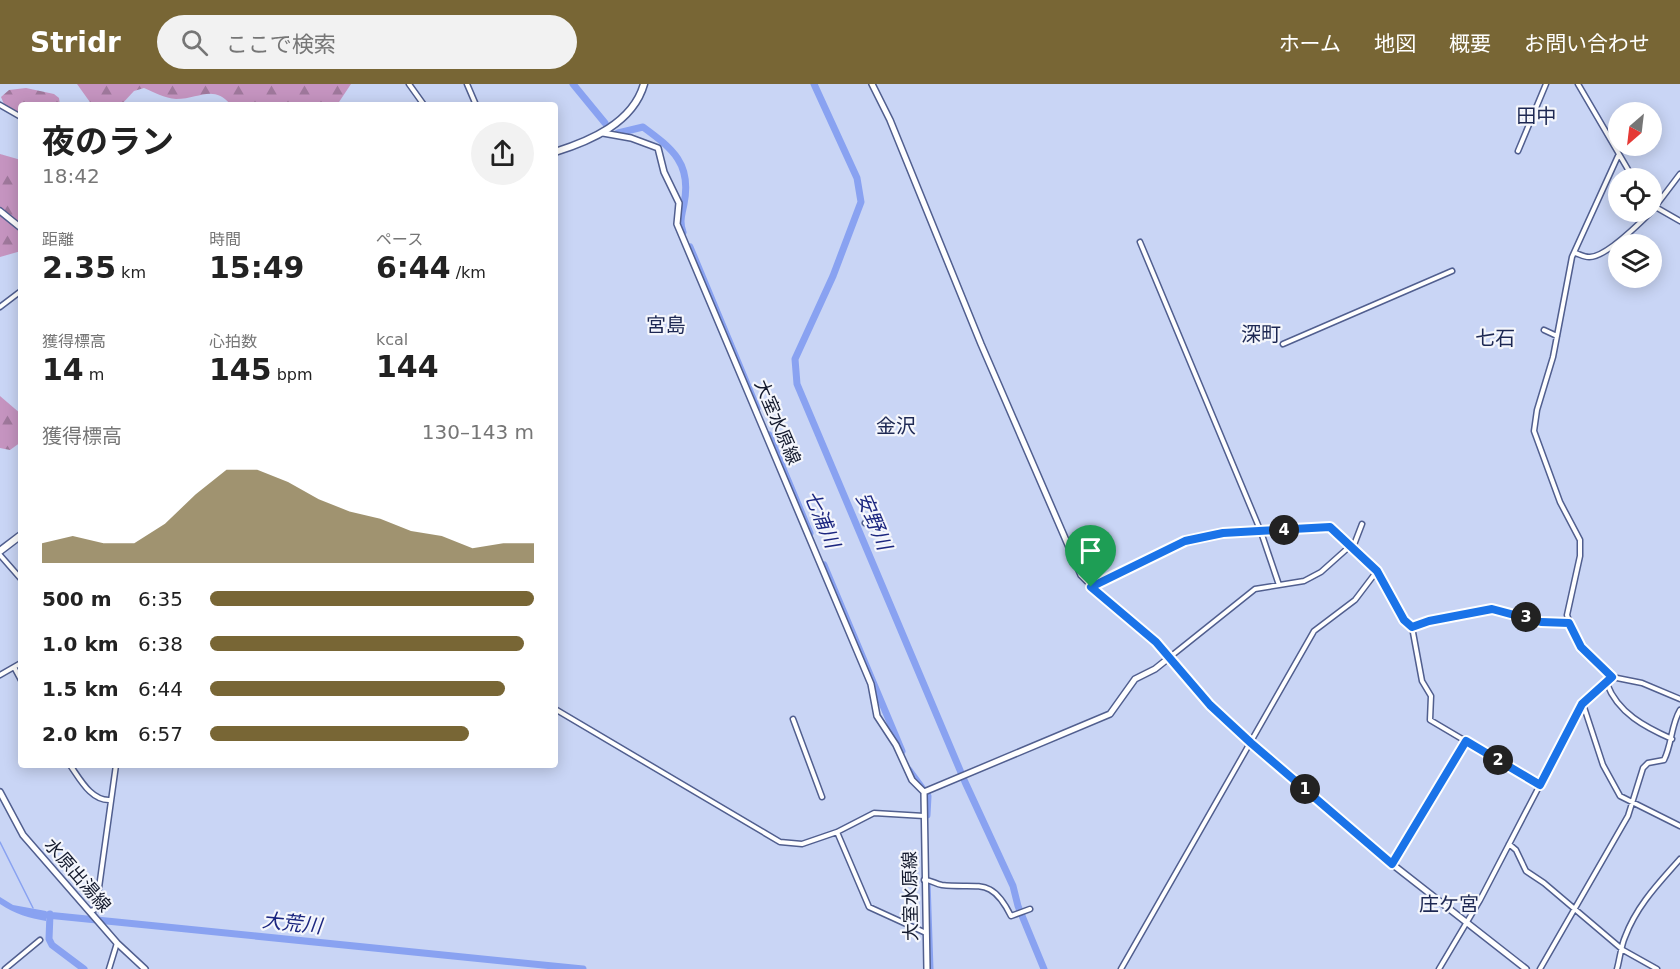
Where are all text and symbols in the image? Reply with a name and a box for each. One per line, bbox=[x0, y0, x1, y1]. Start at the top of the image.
search box bbox=[157, 15, 577, 69]
text: Stridr bbox=[30, 26, 121, 59]
icon: search bbox=[178, 26, 211, 59]
text: ここで検索 bbox=[226, 32, 336, 57]
text: ホーム bbox=[1279, 32, 1341, 56]
text: 地図 bbox=[1374, 32, 1416, 56]
text: 概要 bbox=[1449, 32, 1491, 56]
text: お問い合わせ bbox=[1524, 32, 1650, 56]
north arrow bbox=[1608, 102, 1662, 156]
map controls bbox=[1608, 102, 1662, 288]
district label: 田中 bbox=[1516, 104, 1556, 128]
text: 夜のラン bbox=[42, 122, 174, 161]
button: share bbox=[471, 122, 534, 185]
text: 18:42 bbox=[42, 164, 100, 188]
button: locate bbox=[1608, 168, 1662, 222]
text: 距離 bbox=[42, 230, 74, 249]
text: 時間 bbox=[209, 230, 241, 249]
text: ペース bbox=[376, 230, 423, 249]
button: layers bbox=[1608, 234, 1662, 288]
text: 2.35 bbox=[42, 250, 116, 285]
text: 15:49 bbox=[209, 250, 305, 285]
text: 6:44 bbox=[376, 250, 451, 285]
text: km bbox=[116, 263, 146, 282]
text: /km bbox=[451, 263, 486, 282]
district label: 宮島 bbox=[646, 313, 686, 337]
district label: 深町 bbox=[1241, 322, 1281, 346]
district label: 七石 bbox=[1475, 326, 1515, 350]
text: kcal bbox=[376, 330, 408, 349]
text: 獲得標高 bbox=[42, 332, 106, 351]
text: 心拍数 bbox=[209, 332, 257, 351]
text: 144 bbox=[376, 349, 439, 384]
text: 14 bbox=[42, 352, 84, 387]
text: 145 bbox=[209, 352, 272, 387]
text: m bbox=[84, 365, 104, 384]
text: bpm bbox=[272, 365, 313, 384]
street label: 大室水原線 bbox=[751, 376, 805, 468]
district label: 金沢 bbox=[876, 414, 916, 438]
text: 130–143 m bbox=[422, 420, 534, 444]
text: 獲得標高 bbox=[42, 424, 122, 448]
water label: 七浦川 bbox=[799, 487, 846, 553]
water label: 安野川 bbox=[851, 489, 898, 555]
pin: 4 bbox=[1269, 515, 1299, 545]
text: 4 bbox=[1278, 520, 1290, 539]
pin bbox=[1065, 525, 1116, 587]
icon: arrive bbox=[1074, 534, 1107, 567]
text: 500 m bbox=[42, 587, 112, 611]
text: 6:35 bbox=[138, 587, 183, 611]
pin: 3 bbox=[1511, 602, 1541, 632]
text: 3 bbox=[1520, 607, 1532, 626]
text: 1.0 km bbox=[42, 632, 119, 656]
text: 6:38 bbox=[138, 632, 183, 656]
text: 1.5 km bbox=[42, 677, 119, 701]
text: 6:44 bbox=[138, 677, 183, 701]
text: 2.0 km bbox=[42, 722, 119, 746]
text: 6:57 bbox=[138, 722, 183, 746]
pin: 2 bbox=[1483, 745, 1513, 775]
text: 2 bbox=[1492, 750, 1504, 769]
pin: 1 bbox=[1290, 774, 1320, 804]
text: 1 bbox=[1299, 779, 1311, 798]
street label: 水原出湯線 bbox=[41, 834, 115, 916]
street label: 大室水原線 bbox=[899, 851, 921, 941]
district label: 庄ケ宮 bbox=[1419, 892, 1479, 916]
water label: 大荒川 bbox=[261, 908, 325, 938]

